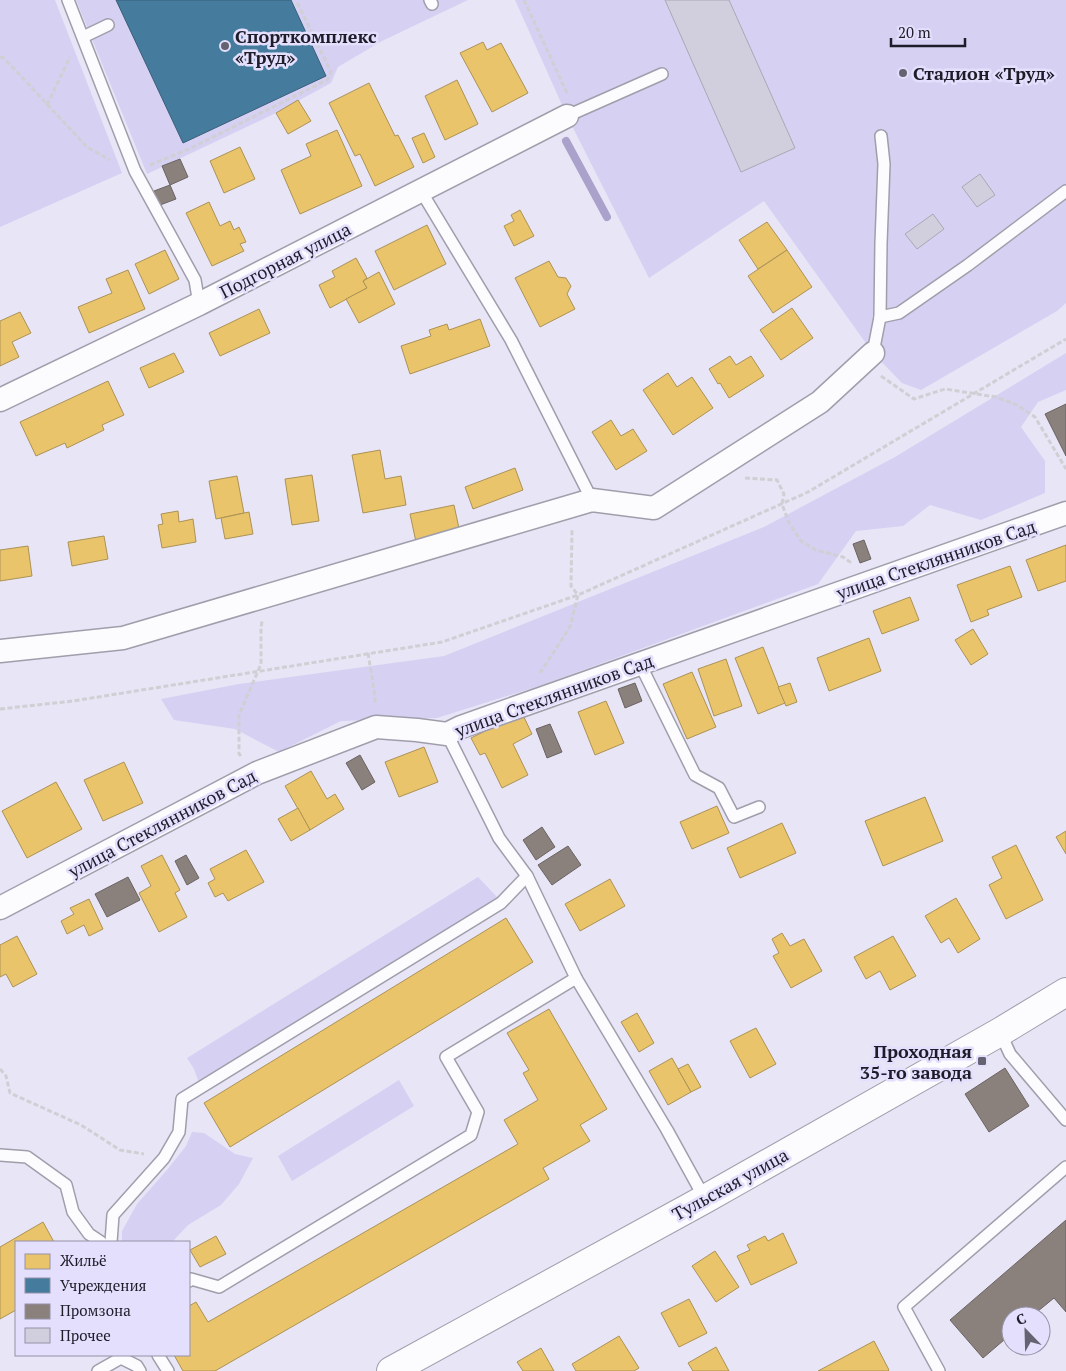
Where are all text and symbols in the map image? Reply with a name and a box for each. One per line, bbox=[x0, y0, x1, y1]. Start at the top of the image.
scale bar bbox=[891, 15, 965, 47]
text: 20 m bbox=[898, 22, 931, 42]
place label: Спорткомплекс «Труд» bbox=[235, 24, 377, 69]
marker: Спорткомплекс «Труд» bbox=[219, 40, 231, 52]
place label: Стадион «Труд» bbox=[913, 61, 1055, 85]
marker: Стадион «Труд» bbox=[897, 67, 909, 79]
street label: Подгорная улица bbox=[215, 217, 355, 303]
street label: улица Стеклянников Сад bbox=[832, 514, 1039, 605]
street label: улица Стеклянников Сад bbox=[451, 648, 657, 742]
street label: улица Стеклянников Сад bbox=[63, 763, 260, 883]
place label: Проходная 35-го завода bbox=[860, 1039, 972, 1084]
marker: Проходная 35-го завода bbox=[976, 1055, 988, 1067]
street label: Тульская улица bbox=[668, 1142, 792, 1226]
legend bbox=[15, 1241, 190, 1356]
text: Жильё bbox=[60, 1250, 107, 1270]
text: Учреждения bbox=[60, 1275, 147, 1295]
text: Промзона bbox=[60, 1300, 131, 1320]
north arrow bbox=[1001, 1306, 1051, 1356]
text: С bbox=[1013, 1308, 1029, 1329]
text: Прочее bbox=[60, 1325, 111, 1345]

